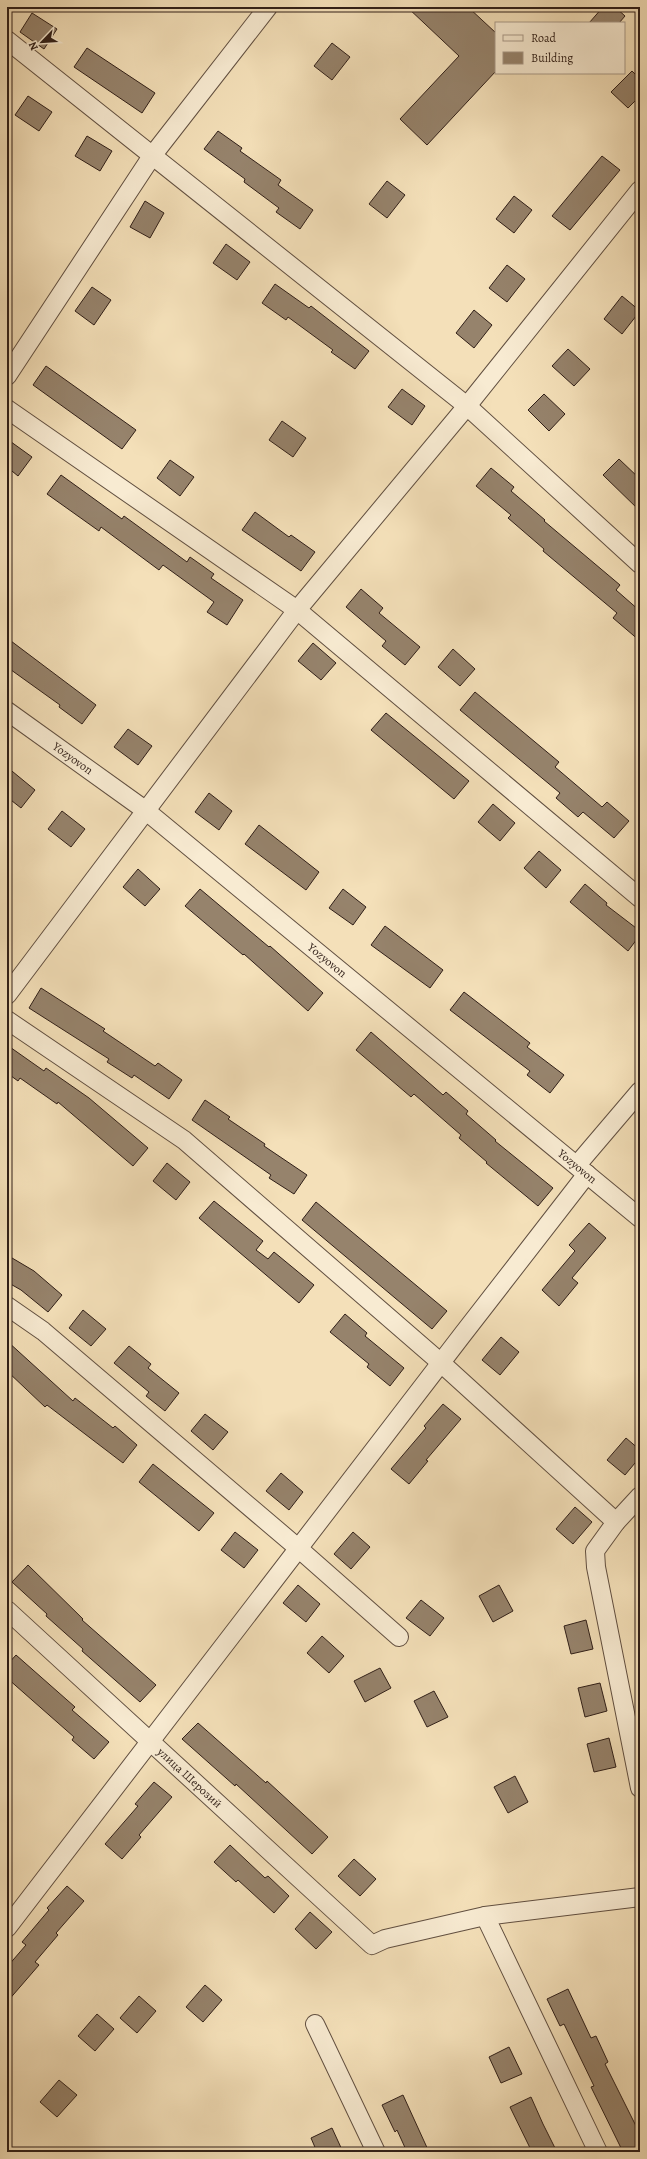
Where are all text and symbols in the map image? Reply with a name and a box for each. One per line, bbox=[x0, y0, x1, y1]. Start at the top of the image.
north arrow bbox=[22, 22, 62, 62]
legend bbox=[495, 22, 625, 74]
text: Road bbox=[531, 30, 557, 46]
text: N bbox=[25, 39, 42, 53]
text: Building bbox=[531, 50, 573, 66]
street label: Yozyovon bbox=[49, 738, 97, 778]
street label: Yozyovon bbox=[304, 939, 350, 981]
street label: Yozyovon bbox=[554, 1145, 600, 1187]
street label: улица Шерозий bbox=[153, 1743, 226, 1812]

